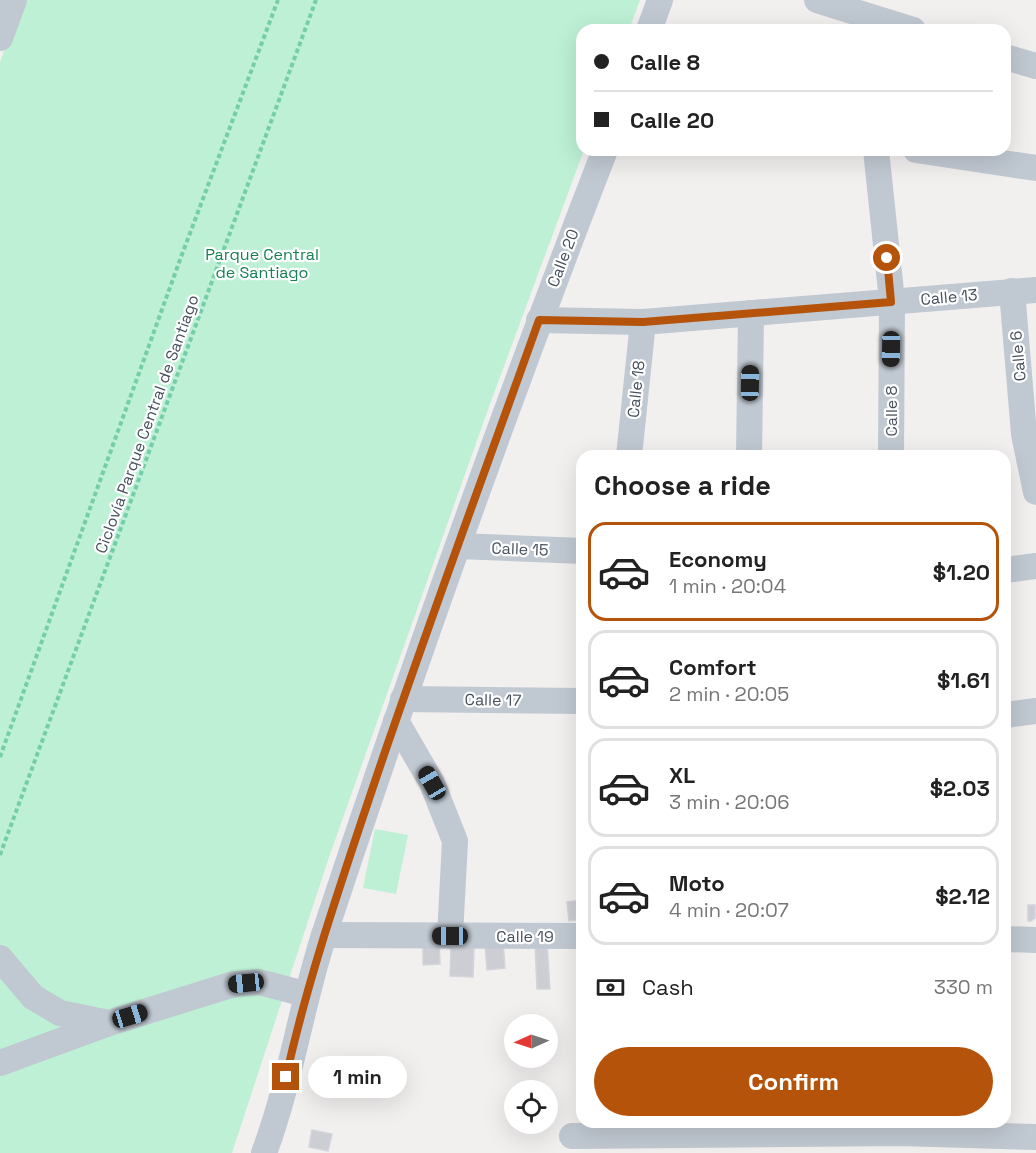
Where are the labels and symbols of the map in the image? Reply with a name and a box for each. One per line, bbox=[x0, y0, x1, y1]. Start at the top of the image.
street label: Calle 20 bbox=[542, 226, 584, 290]
park label: Parque Central de Santiago bbox=[205, 244, 319, 283]
route start bbox=[873, 244, 900, 271]
street label: Calle 13 bbox=[920, 284, 978, 310]
street label: Ciclovía Parque Central de Santiago bbox=[90, 292, 204, 556]
street label: Calle 6 bbox=[1005, 330, 1031, 382]
car bbox=[882, 331, 900, 367]
street label: Calle 18 bbox=[623, 359, 649, 419]
car bbox=[741, 365, 759, 401]
street label: Calle 8 bbox=[881, 386, 902, 436]
street label: Calle 15 bbox=[491, 538, 549, 560]
street label: Calle 17 bbox=[465, 689, 521, 711]
car bbox=[415, 763, 449, 803]
street label: Calle 19 bbox=[496, 926, 554, 947]
car bbox=[432, 927, 468, 945]
car bbox=[227, 972, 265, 994]
car bbox=[110, 1002, 150, 1030]
north arrow bbox=[504, 1014, 558, 1068]
callout: 1 min bbox=[307, 1056, 406, 1098]
route end bbox=[272, 1063, 299, 1090]

